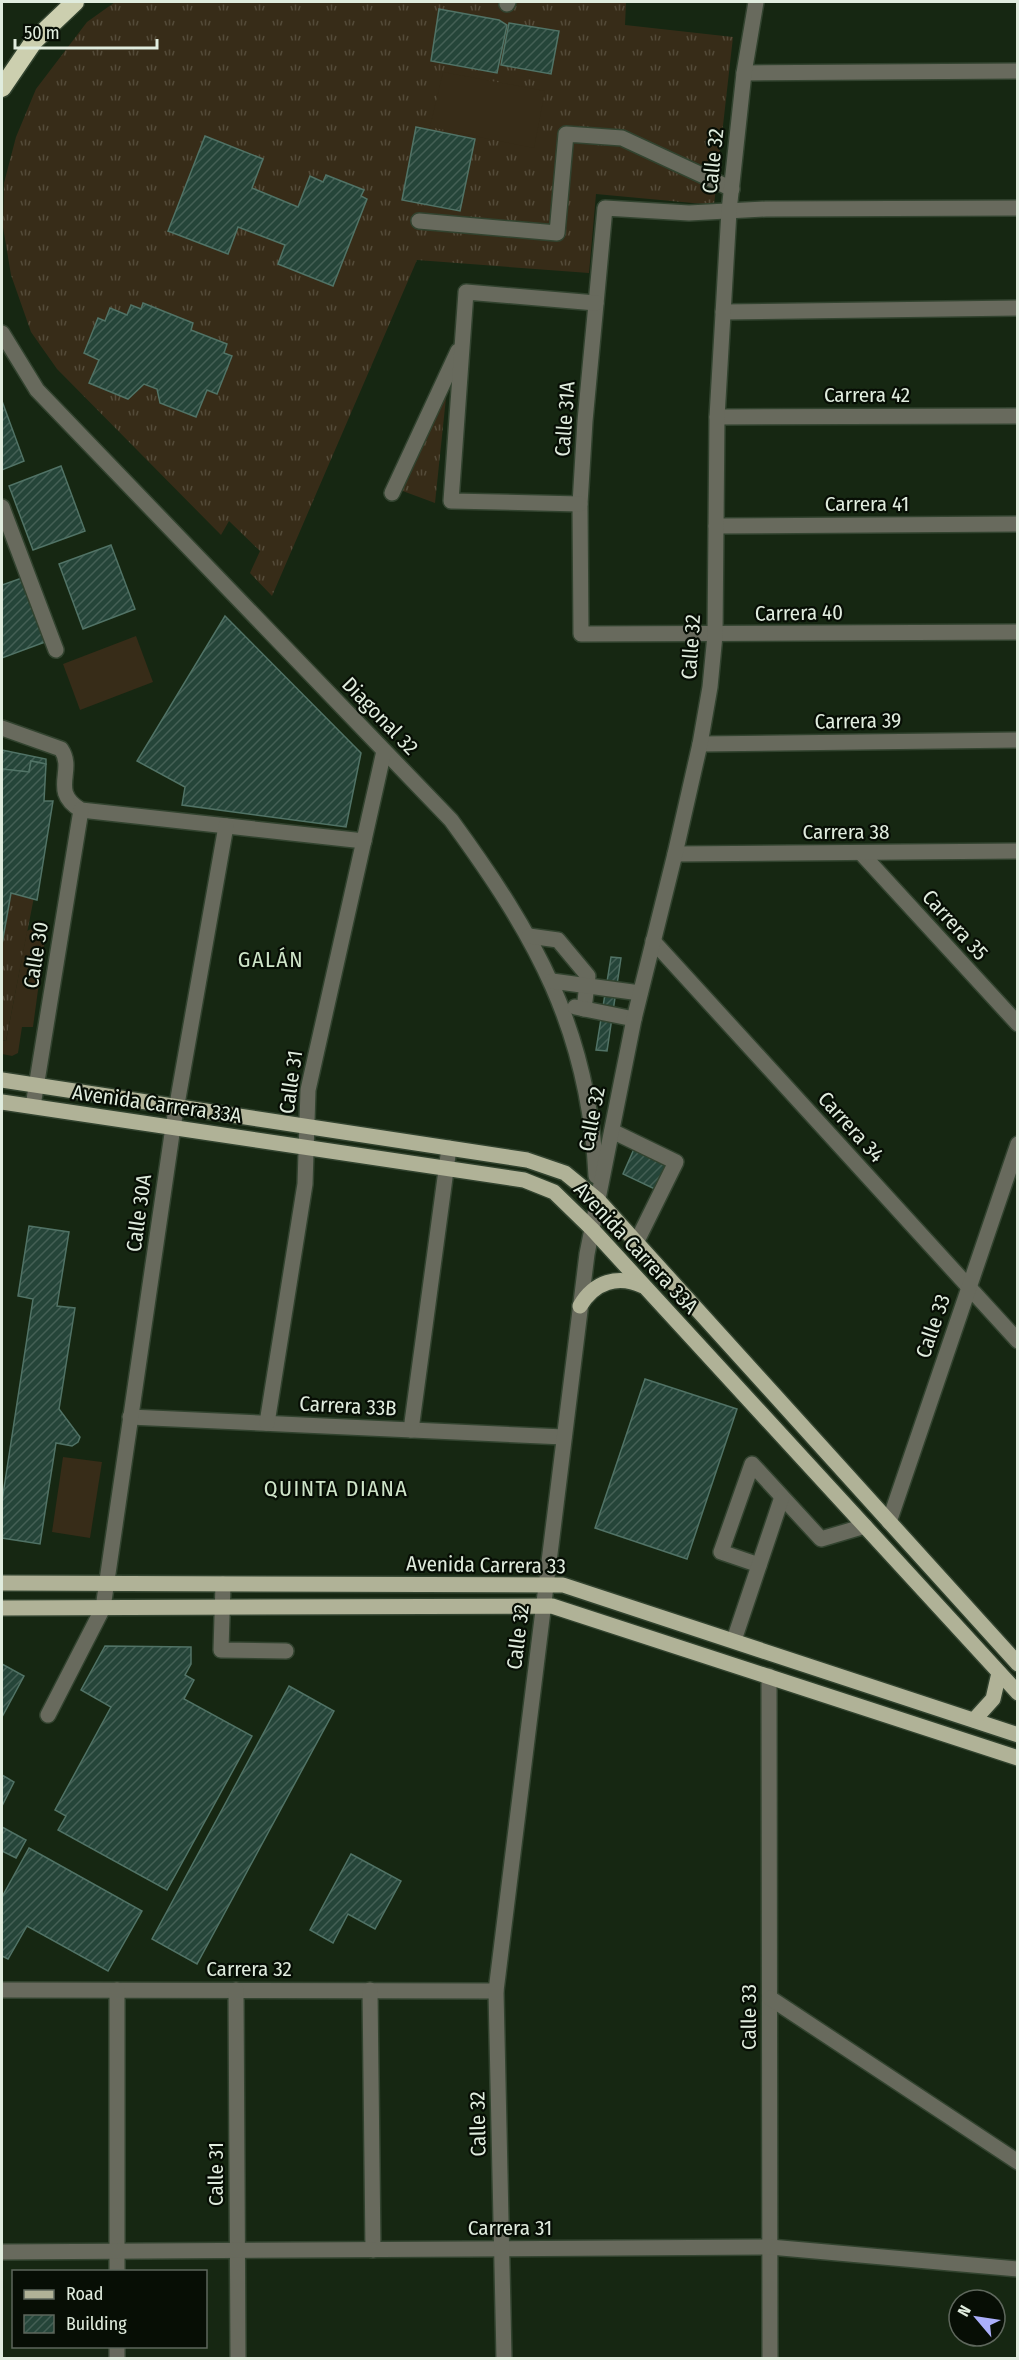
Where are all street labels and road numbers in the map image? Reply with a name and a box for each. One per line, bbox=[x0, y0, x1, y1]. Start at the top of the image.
street label: Calle 32 bbox=[697, 127, 729, 195]
street label: Calle 31A bbox=[549, 381, 581, 457]
street label: Carrera 42 bbox=[824, 382, 910, 408]
street label: Carrera 41 bbox=[825, 491, 909, 517]
street label: Carrera 40 bbox=[755, 599, 843, 627]
street label: Calle 32 bbox=[676, 613, 706, 681]
street label: Diagonal 32 bbox=[336, 672, 424, 760]
street label: Carrera 39 bbox=[815, 707, 901, 735]
street label: Carrera 38 bbox=[802, 819, 890, 845]
street label: Carrera 35 bbox=[916, 884, 994, 966]
street label: Calle 30 bbox=[18, 920, 54, 990]
street label: Calle 31 bbox=[274, 1049, 308, 1115]
street label: Avenida Carrera 33A bbox=[71, 1079, 243, 1129]
street label: Calle 32 bbox=[573, 1084, 611, 1154]
street label: Carrera 34 bbox=[812, 1086, 890, 1168]
street label: Calle 30A bbox=[121, 1172, 157, 1254]
street label: Avenida Carrera 33A bbox=[568, 1177, 704, 1319]
street label: Calle 33 bbox=[910, 1291, 956, 1361]
street label: Carrera 33B bbox=[299, 1390, 397, 1422]
street label: Avenida Carrera 33 bbox=[406, 1551, 566, 1579]
street label: Calle 32 bbox=[501, 1603, 535, 1671]
street label: Carrera 32 bbox=[206, 1956, 292, 1982]
street label: Calle 33 bbox=[736, 1984, 762, 2050]
street label: Calle 32 bbox=[464, 2091, 492, 2157]
street label: Calle 31 bbox=[203, 2142, 229, 2206]
street label: Carrera 31 bbox=[468, 2215, 552, 2241]

